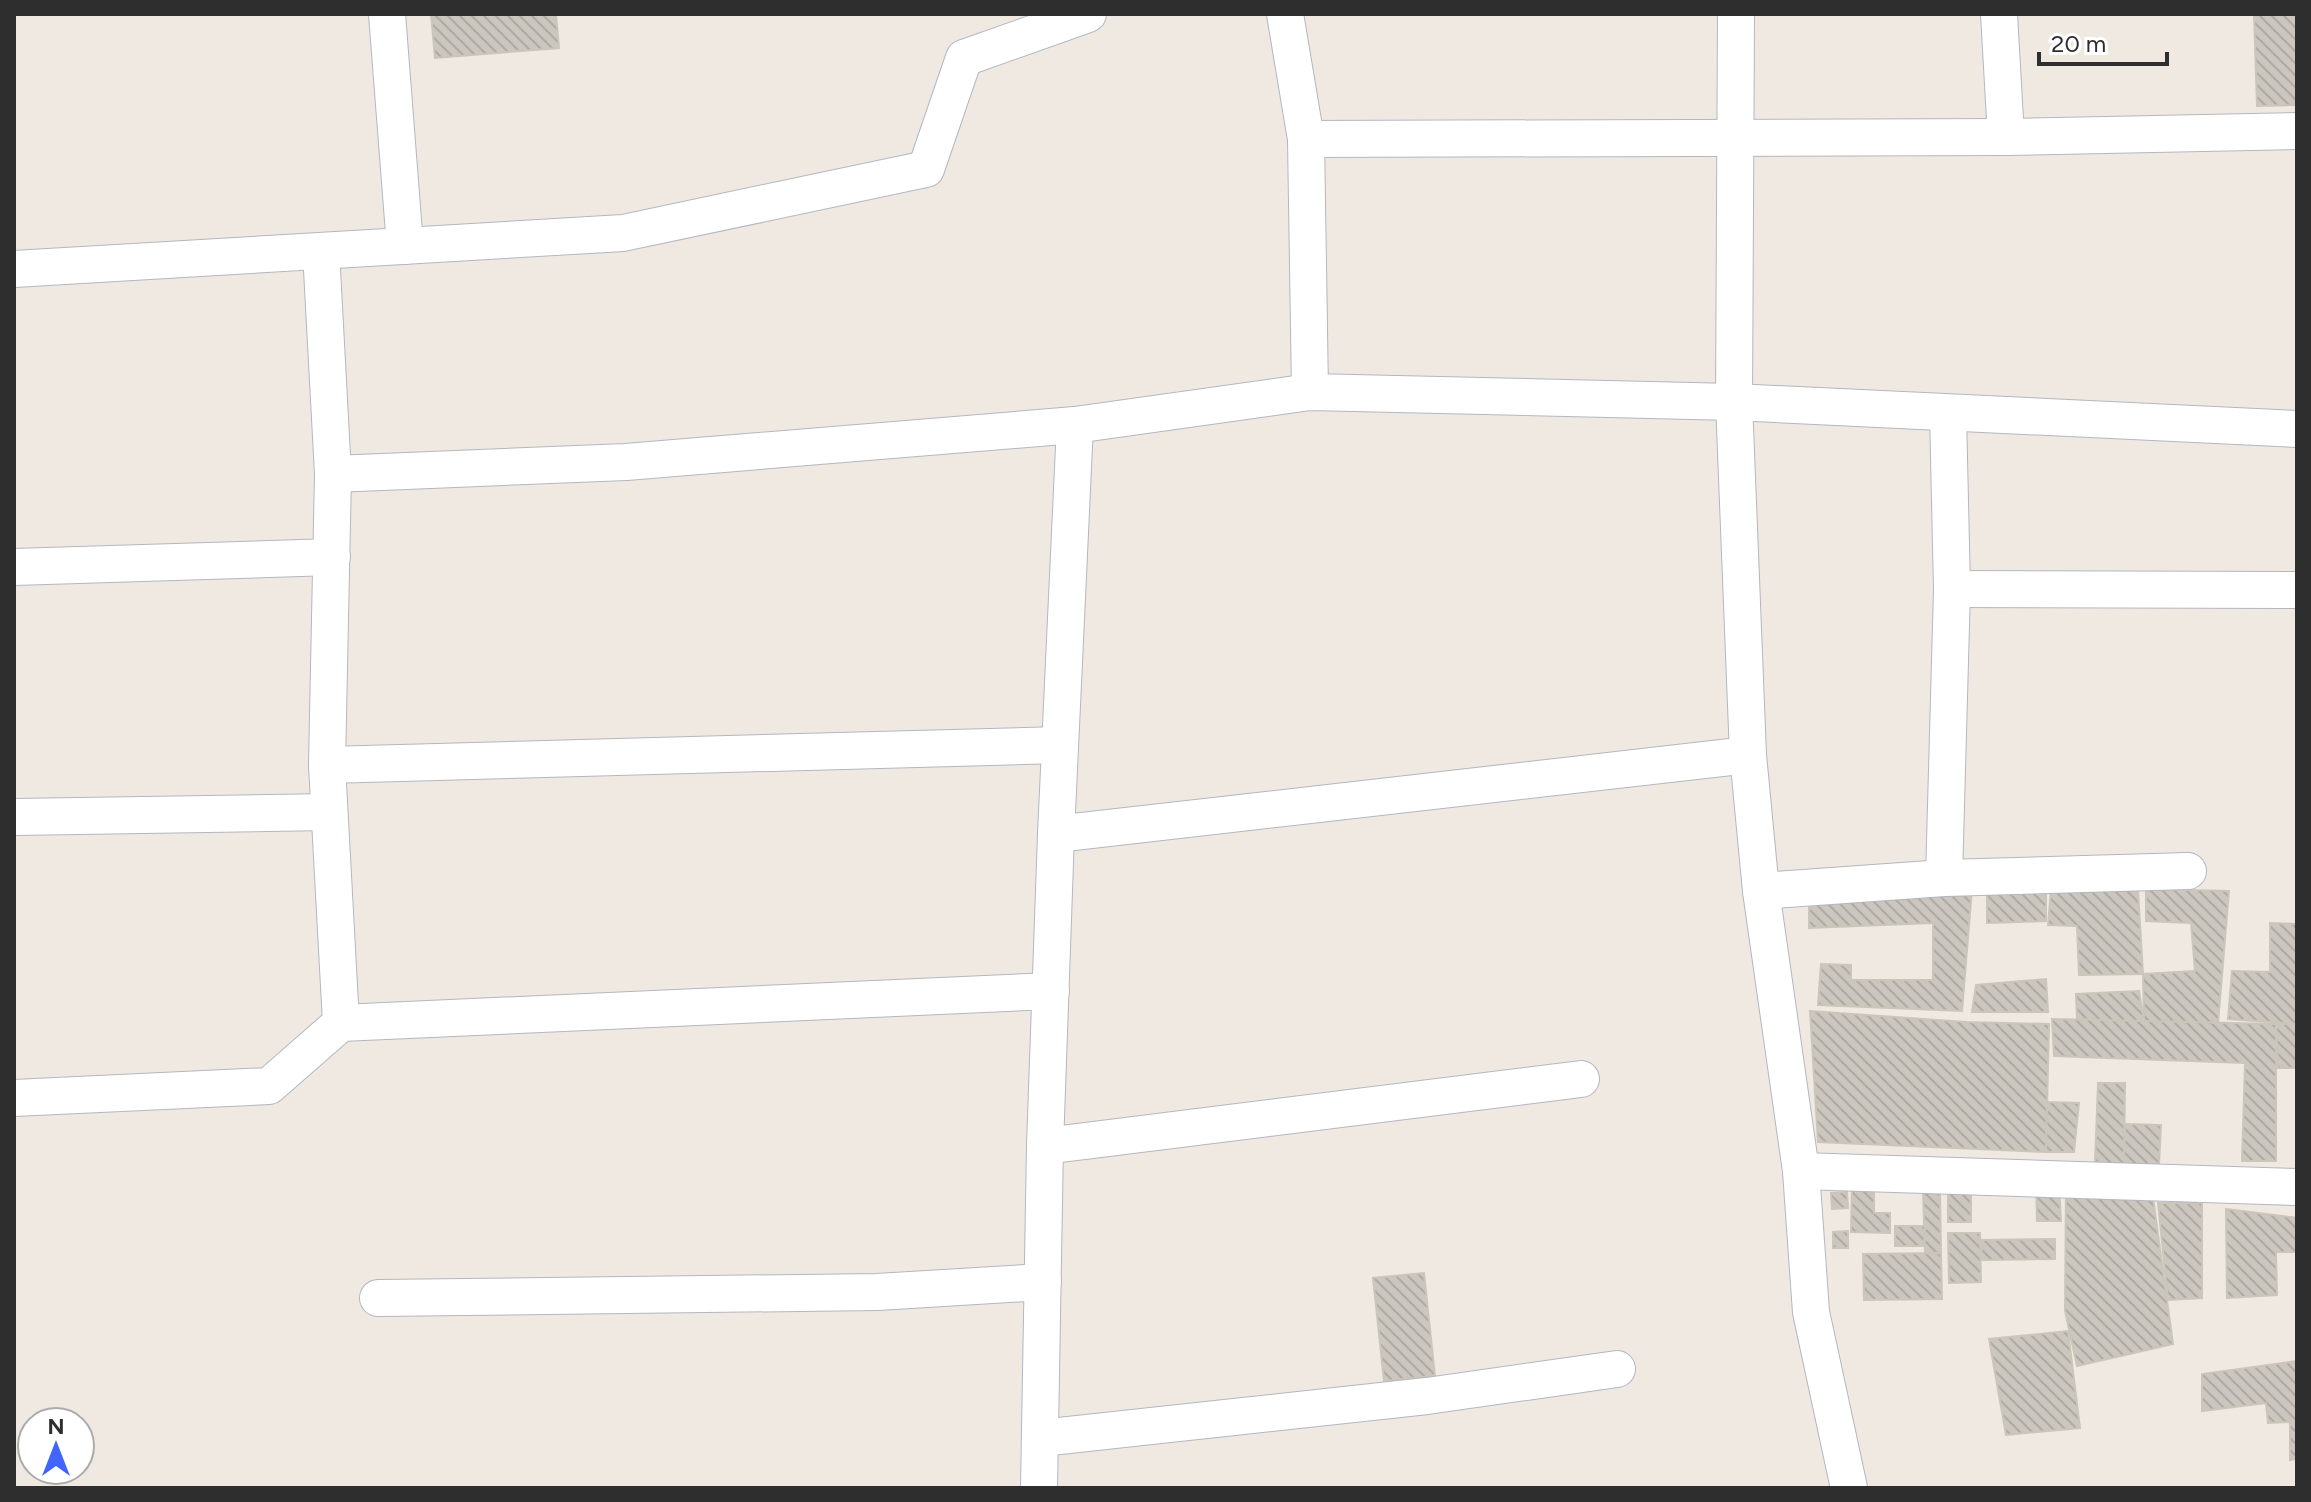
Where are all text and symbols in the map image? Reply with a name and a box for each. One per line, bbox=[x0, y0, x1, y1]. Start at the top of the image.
scale bar bbox=[2039, 16, 2167, 66]
text: 20 m bbox=[2051, 29, 2106, 58]
north arrow bbox=[16, 1406, 96, 1486]
text: N bbox=[47, 1413, 65, 1440]

